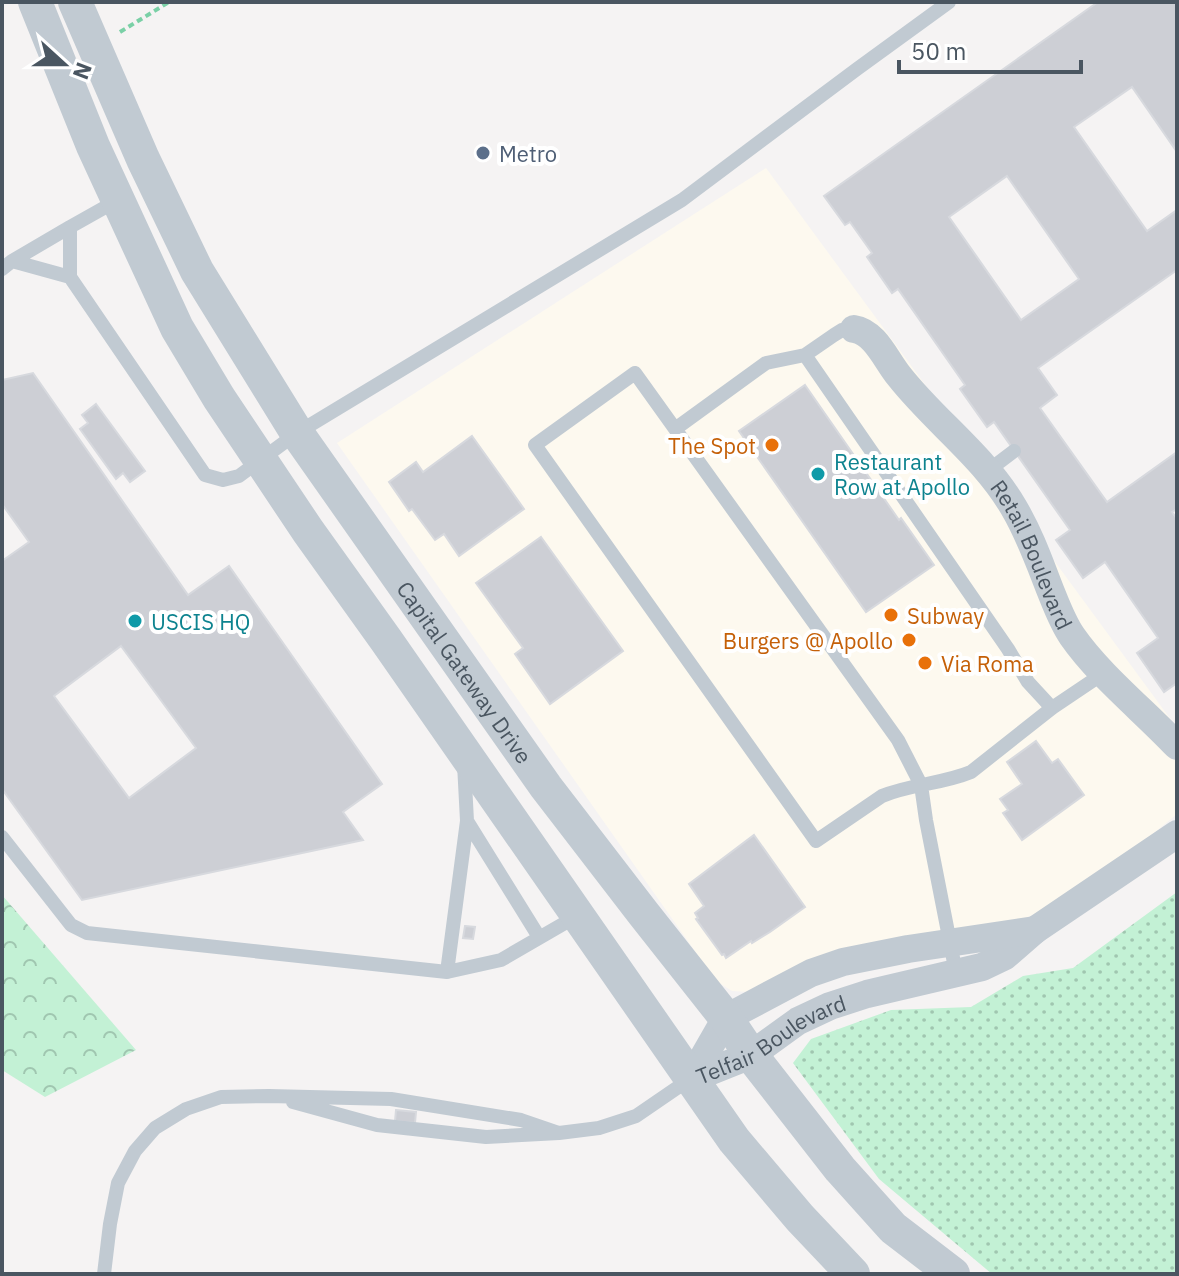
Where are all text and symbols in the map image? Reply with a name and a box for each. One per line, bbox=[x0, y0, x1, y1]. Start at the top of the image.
north arrow bbox=[24, 24, 104, 104]
scale bar bbox=[899, 24, 1081, 74]
text: 50 m bbox=[911, 35, 966, 67]
text: N bbox=[67, 59, 100, 84]
place label: Metro bbox=[499, 139, 557, 168]
marker: Metro bbox=[474, 144, 492, 162]
place label: The Spot bbox=[668, 431, 756, 460]
marker: The Spot bbox=[763, 436, 781, 454]
place label: Restaurant Row at Apollo bbox=[834, 447, 970, 501]
marker: Restaurant Row at Apollo bbox=[809, 465, 827, 483]
street label: Retail Boulevard bbox=[985, 473, 1080, 634]
street label: Capital Gateway Drive bbox=[391, 575, 539, 769]
place label: Subway bbox=[907, 601, 984, 630]
marker: Subway bbox=[882, 606, 900, 624]
place label: USCIS HQ bbox=[151, 607, 250, 636]
marker: USCIS HQ bbox=[126, 612, 144, 630]
place label: Burgers @ Apollo bbox=[723, 626, 893, 655]
marker: Burgers @ Apollo bbox=[900, 631, 918, 649]
place label: Via Roma bbox=[941, 649, 1034, 678]
marker: Via Roma bbox=[916, 654, 934, 672]
street label: Telfair Boulevard bbox=[692, 987, 849, 1090]

